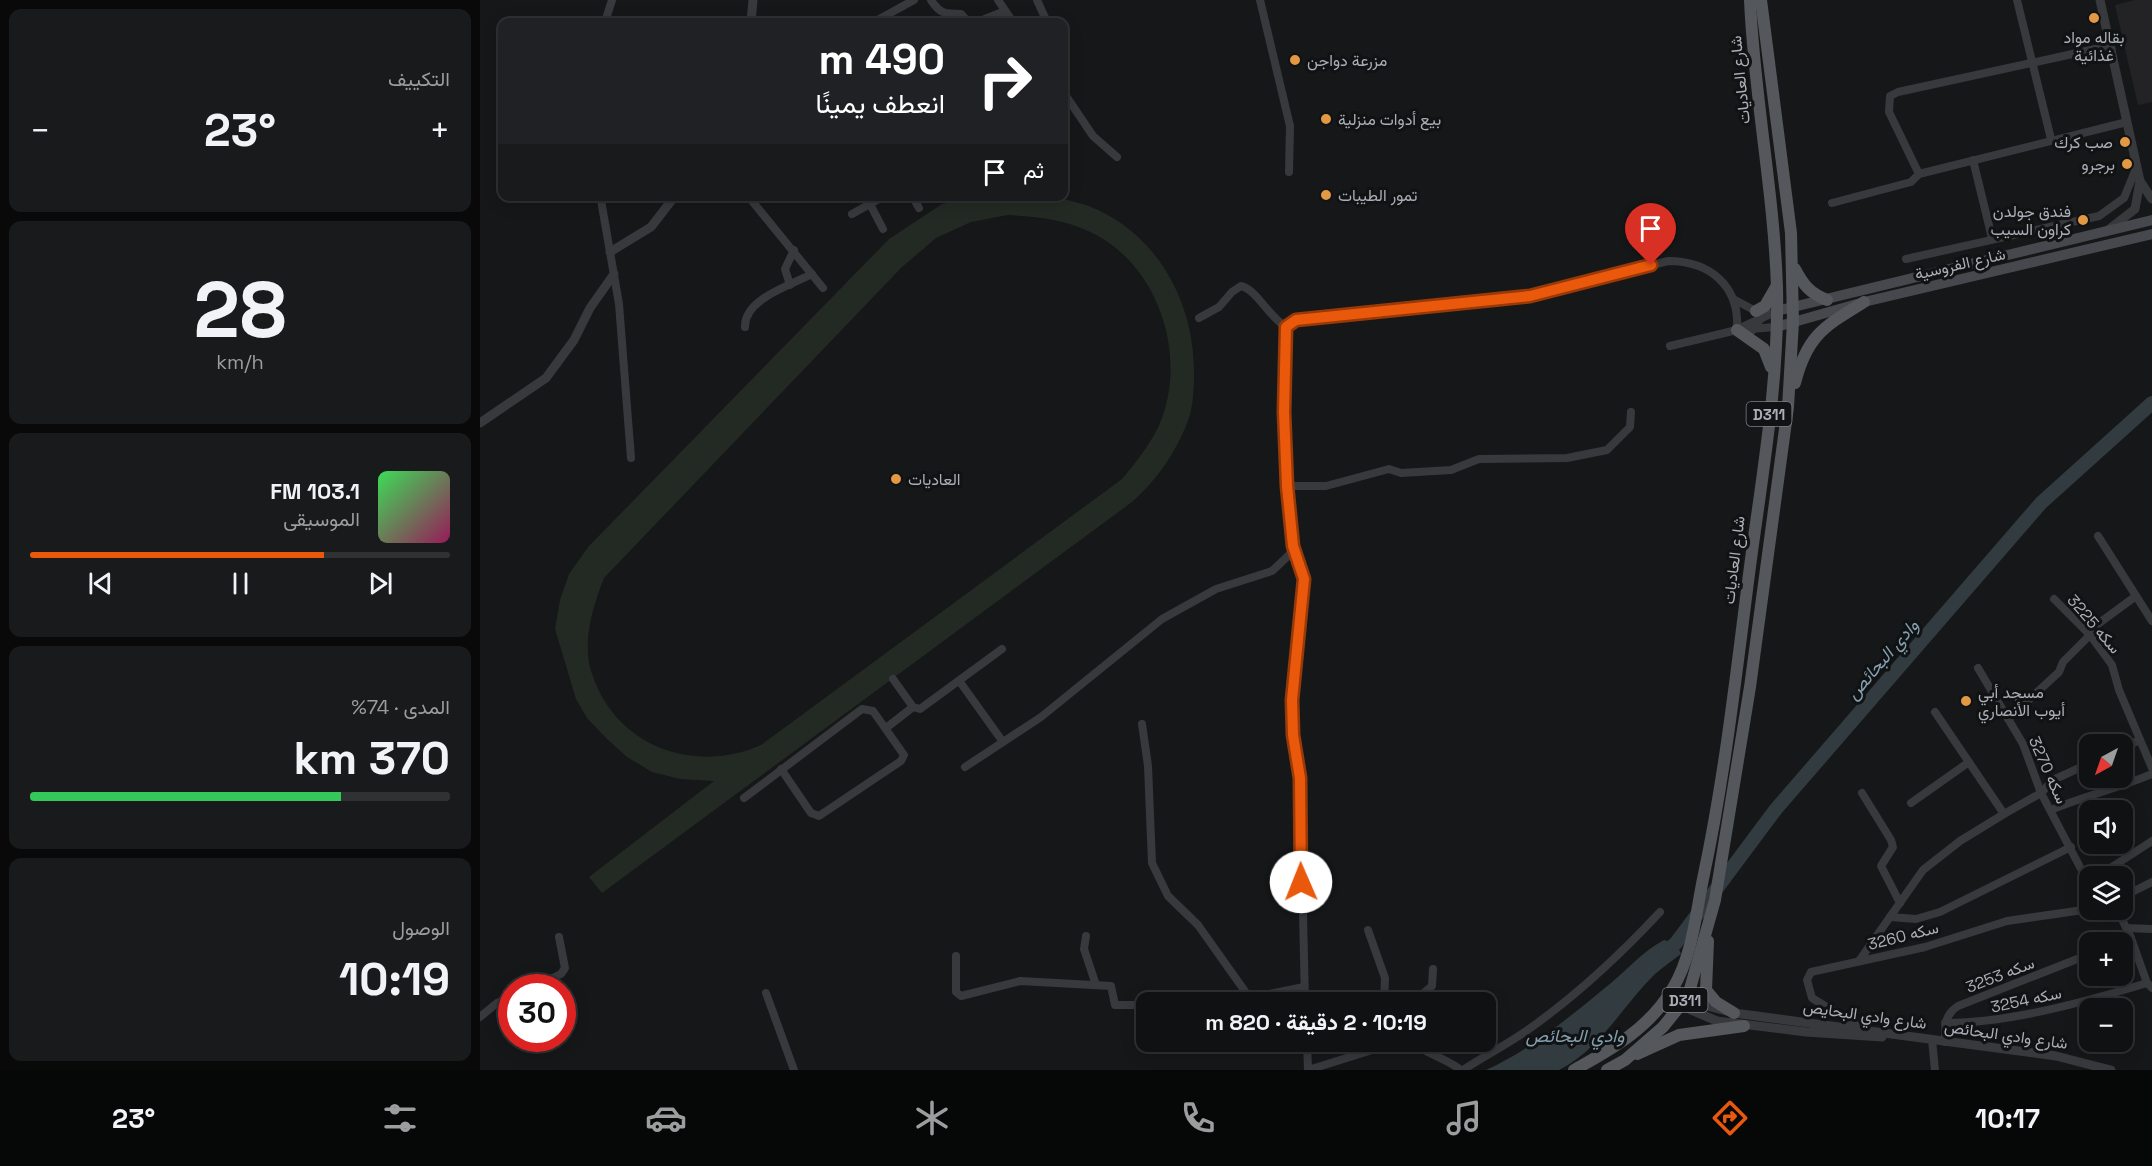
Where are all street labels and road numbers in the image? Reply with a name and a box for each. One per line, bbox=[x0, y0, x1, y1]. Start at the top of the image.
street label: شارع العاديات bbox=[1725, 35, 1756, 125]
street label: شارع الفروسية bbox=[1913, 243, 2008, 286]
road number: D311 bbox=[1746, 402, 1792, 426]
street label: شارع العاديات bbox=[1718, 515, 1751, 605]
street label: سكه 3225 bbox=[2063, 590, 2125, 658]
street label: سكه 3270 bbox=[2024, 733, 2072, 807]
street label: سكه 3260 bbox=[1865, 917, 1941, 955]
street label: سكه 3253 bbox=[1963, 952, 2037, 998]
street label: سكه 3254 bbox=[1989, 982, 2063, 1018]
road number: D311 bbox=[1662, 988, 1708, 1012]
street label: شارع وادي البحايص bbox=[1802, 996, 1928, 1037]
street label: شارع وادي البحائص bbox=[1943, 1016, 2069, 1057]

